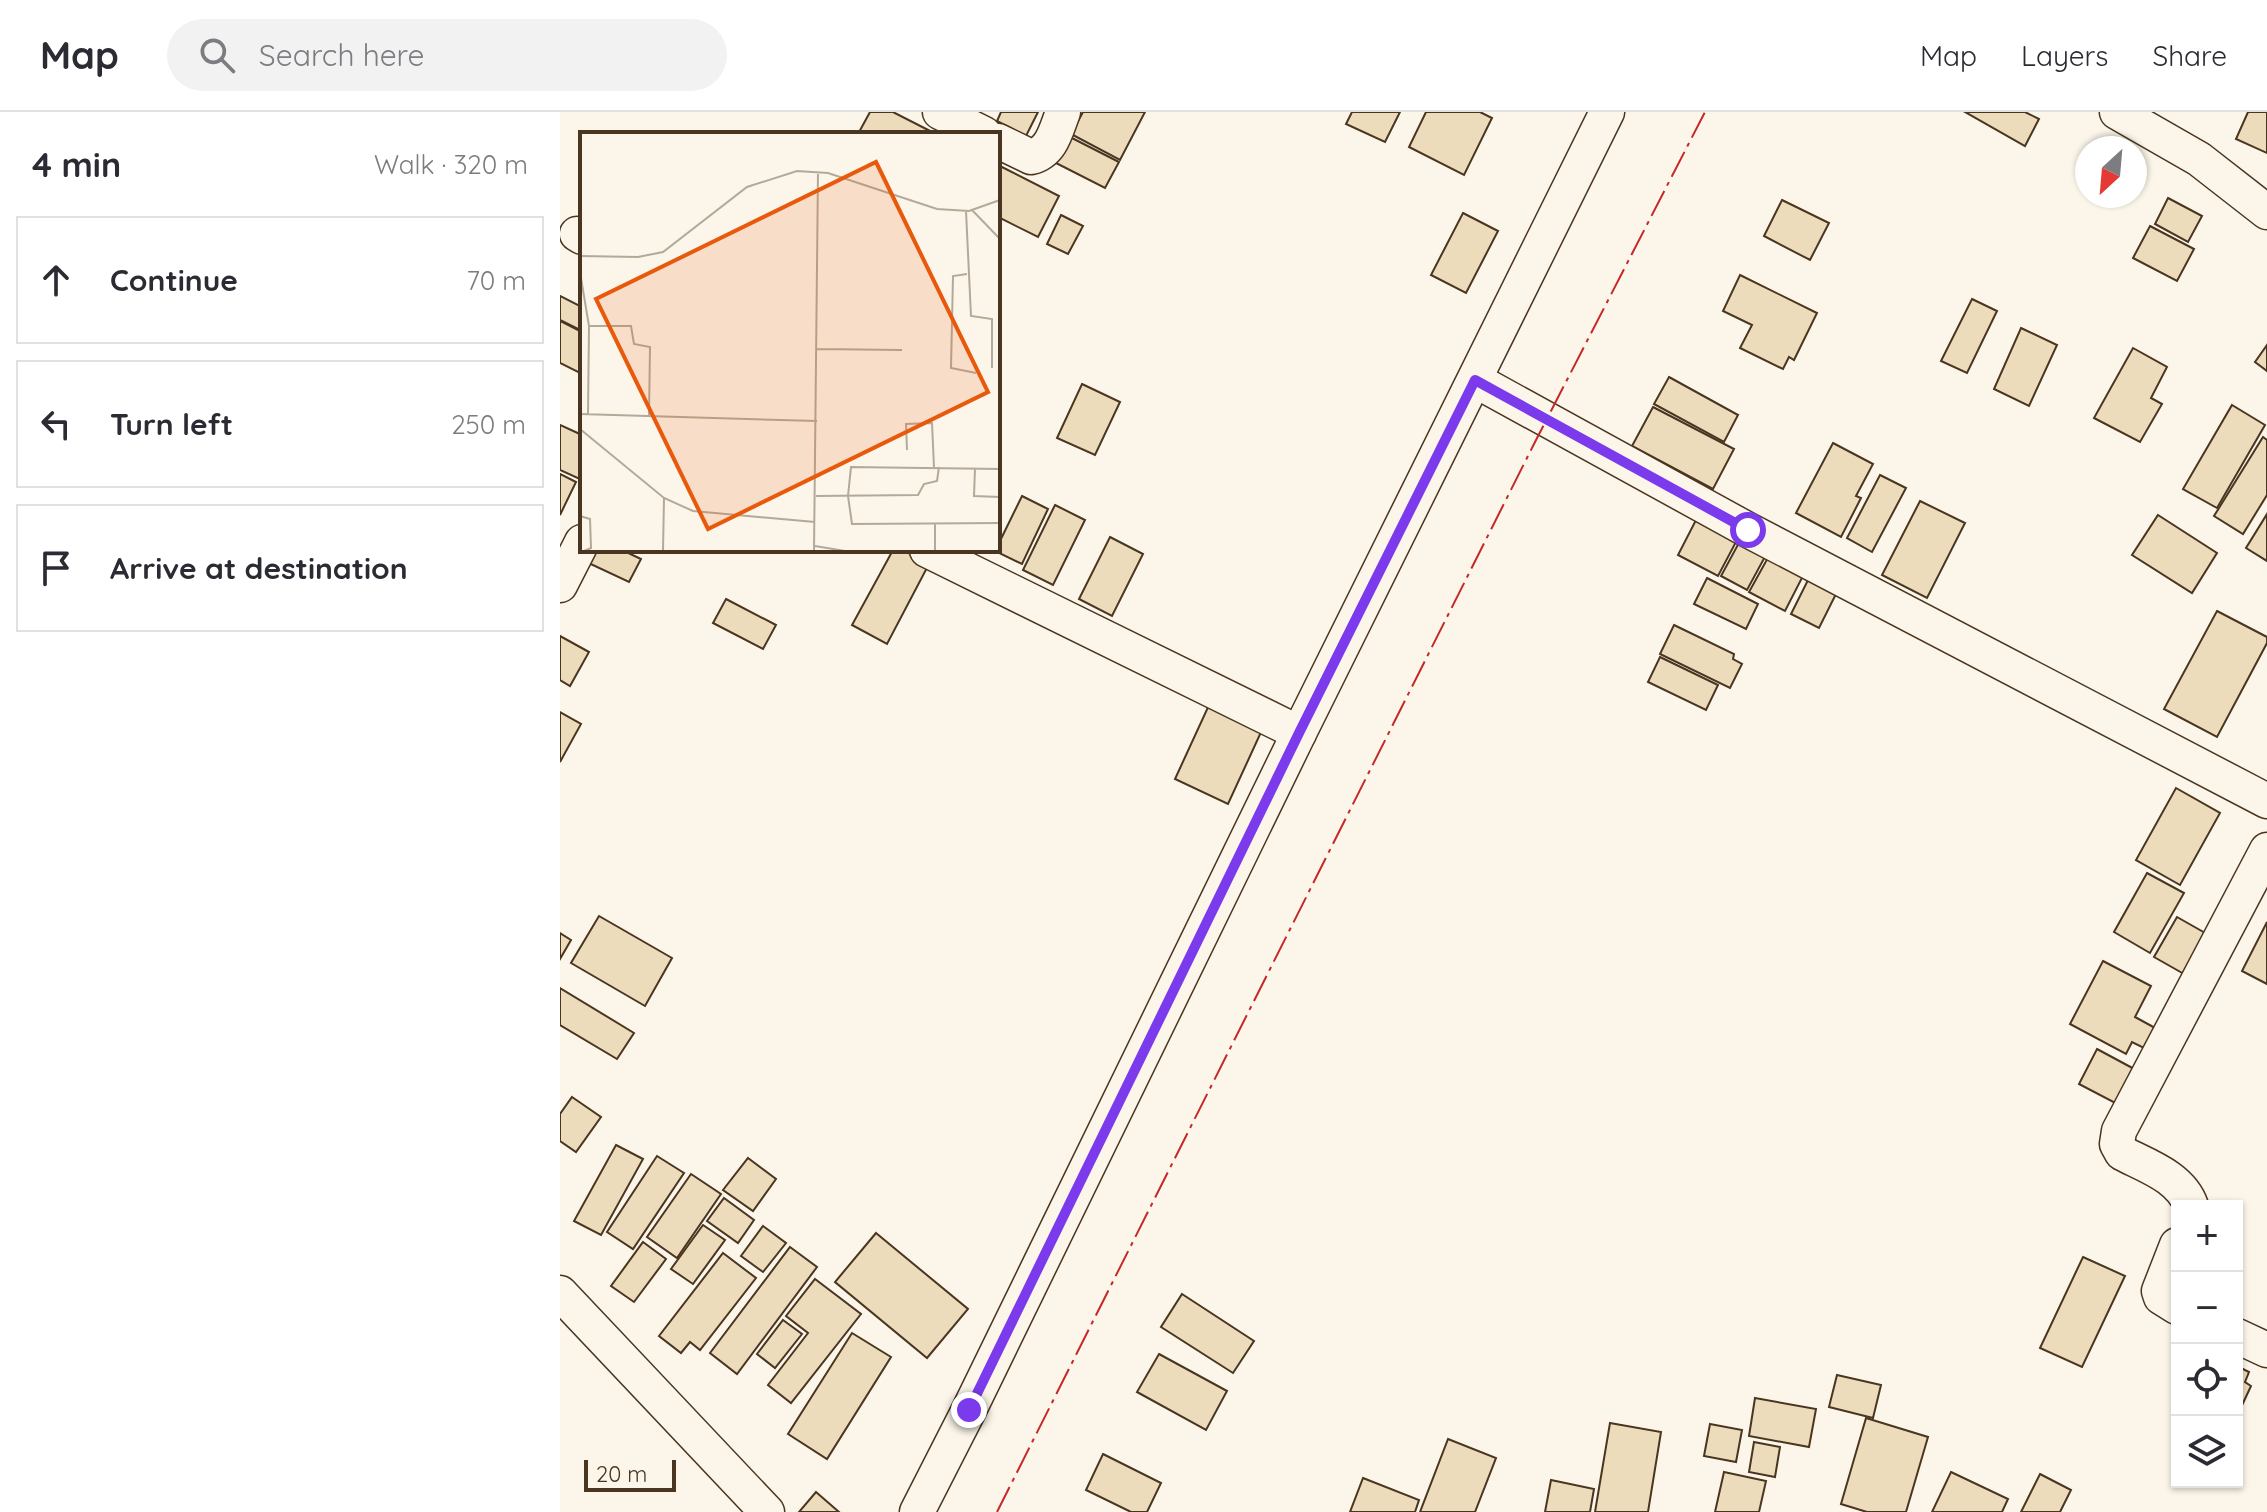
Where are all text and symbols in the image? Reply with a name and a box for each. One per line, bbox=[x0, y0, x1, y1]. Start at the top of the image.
search box bbox=[167, 19, 727, 91]
text: Map bbox=[40, 31, 119, 79]
icon: search bbox=[195, 33, 239, 77]
text: Search here bbox=[259, 36, 424, 74]
text: Map bbox=[1920, 38, 1977, 73]
text: Layers bbox=[2021, 38, 2108, 73]
text: Share bbox=[2152, 38, 2227, 73]
inset map bbox=[580, 132, 1000, 552]
north arrow bbox=[2075, 136, 2147, 208]
text: 4 min bbox=[32, 143, 121, 186]
text: Walk · 320 m bbox=[374, 148, 528, 181]
icon: ahead bbox=[34, 258, 78, 302]
text: Continue bbox=[110, 261, 238, 299]
text: 70 m bbox=[466, 264, 526, 297]
icon: left bbox=[34, 402, 78, 446]
text: Turn left bbox=[110, 405, 233, 443]
text: 250 m bbox=[451, 408, 526, 441]
route start bbox=[1730, 512, 1766, 548]
icon: arrive bbox=[34, 546, 78, 590]
text: Arrive at destination bbox=[110, 549, 408, 587]
map controls bbox=[2171, 1200, 2243, 1488]
button: + bbox=[2171, 1200, 2243, 1272]
button: − bbox=[2171, 1272, 2243, 1344]
button: locate bbox=[2171, 1344, 2243, 1416]
route end bbox=[951, 1392, 987, 1428]
button: layers bbox=[2171, 1416, 2243, 1488]
scale bar bbox=[584, 1456, 676, 1492]
text: 20 m bbox=[596, 1460, 647, 1488]

